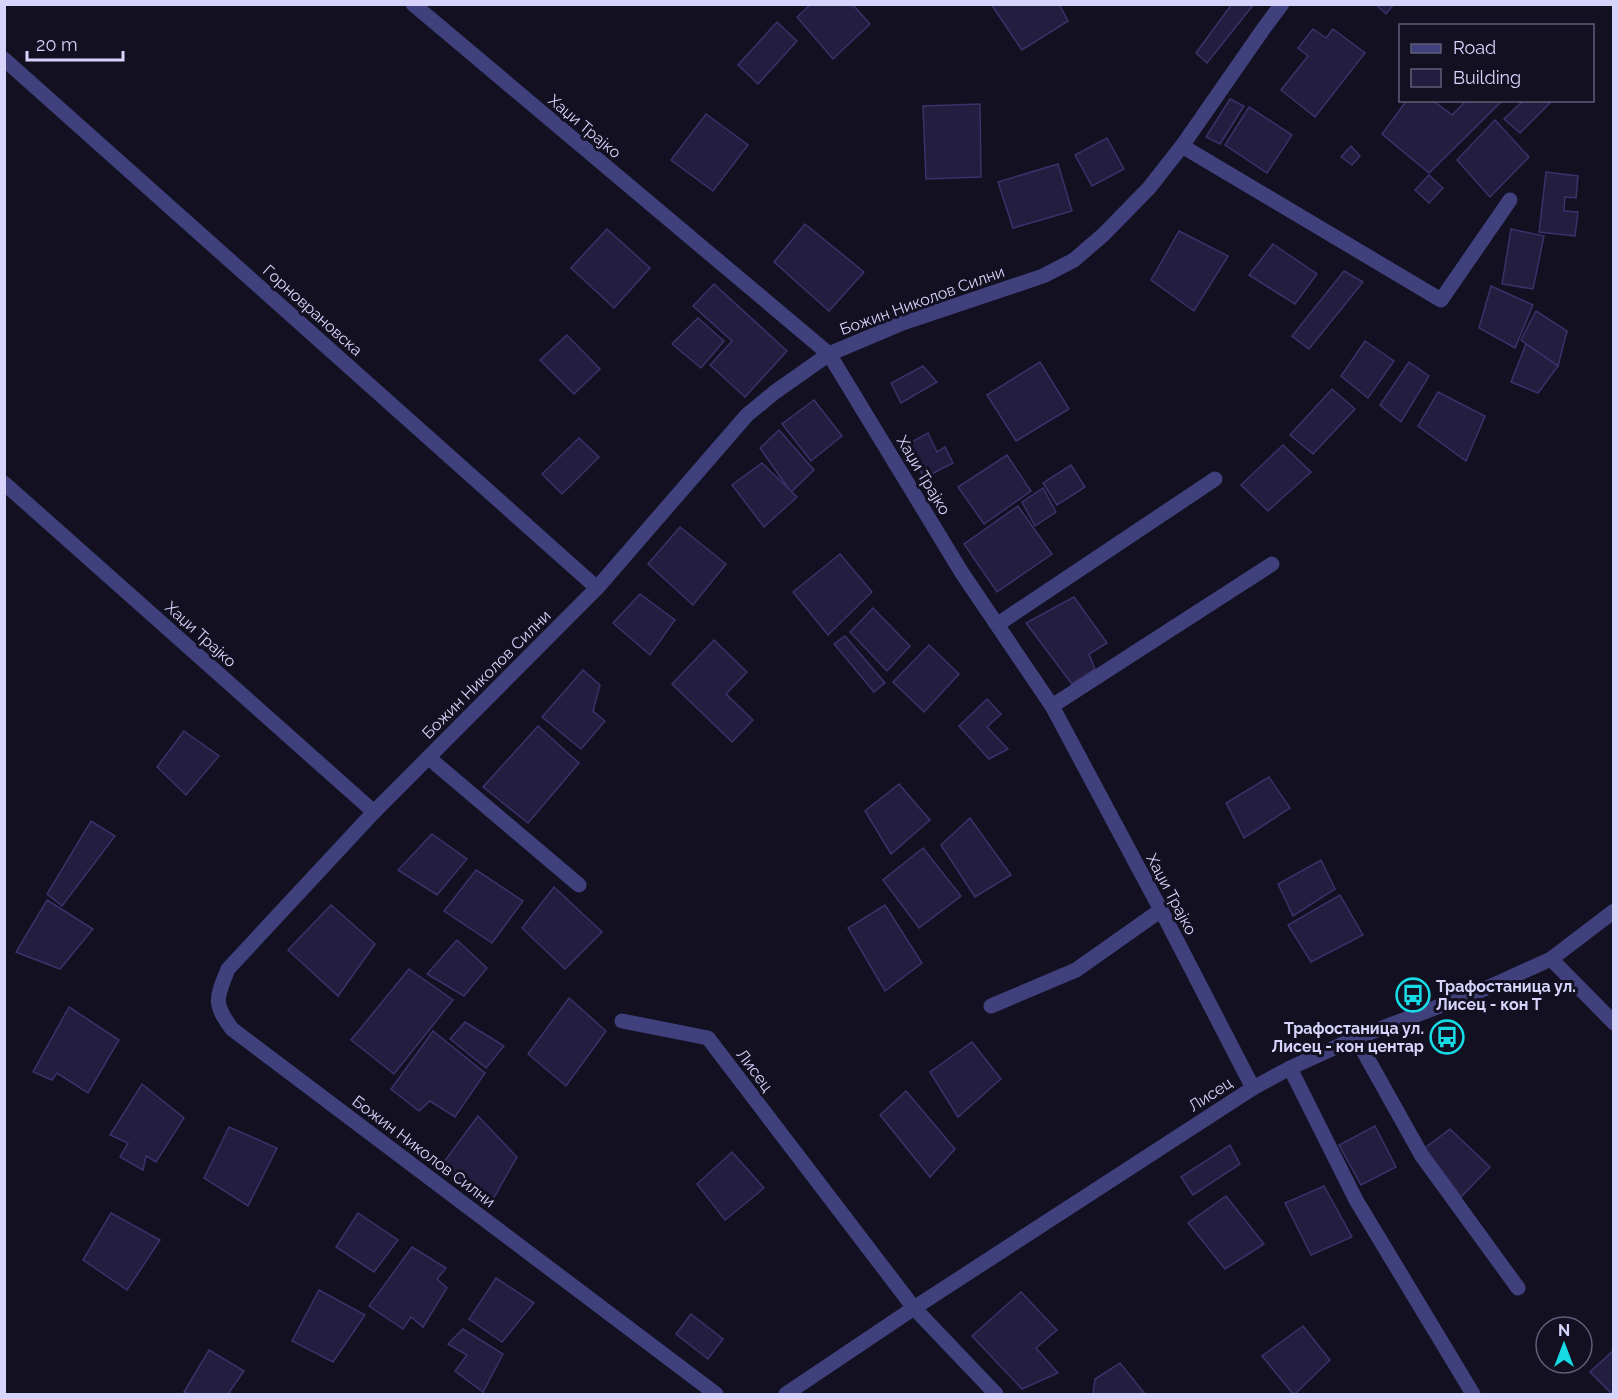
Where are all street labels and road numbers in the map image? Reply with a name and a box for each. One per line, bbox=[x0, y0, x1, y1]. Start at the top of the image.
street label: Хаџи Трајко bbox=[545, 91, 625, 162]
street label: Горноврановска bbox=[259, 261, 366, 360]
street label: Божин Николов Силни bbox=[837, 262, 1007, 339]
street label: Хаџи Трајко bbox=[893, 432, 955, 518]
street label: Хаџи Трајко bbox=[161, 598, 240, 671]
street label: Божин Николов Силни bbox=[418, 606, 555, 743]
street label: Хаџи Трајко bbox=[1142, 851, 1201, 938]
street label: Лисец bbox=[732, 1045, 777, 1095]
street label: Лисец bbox=[1185, 1073, 1236, 1116]
street label: Божин Николов Силни bbox=[349, 1091, 499, 1211]

